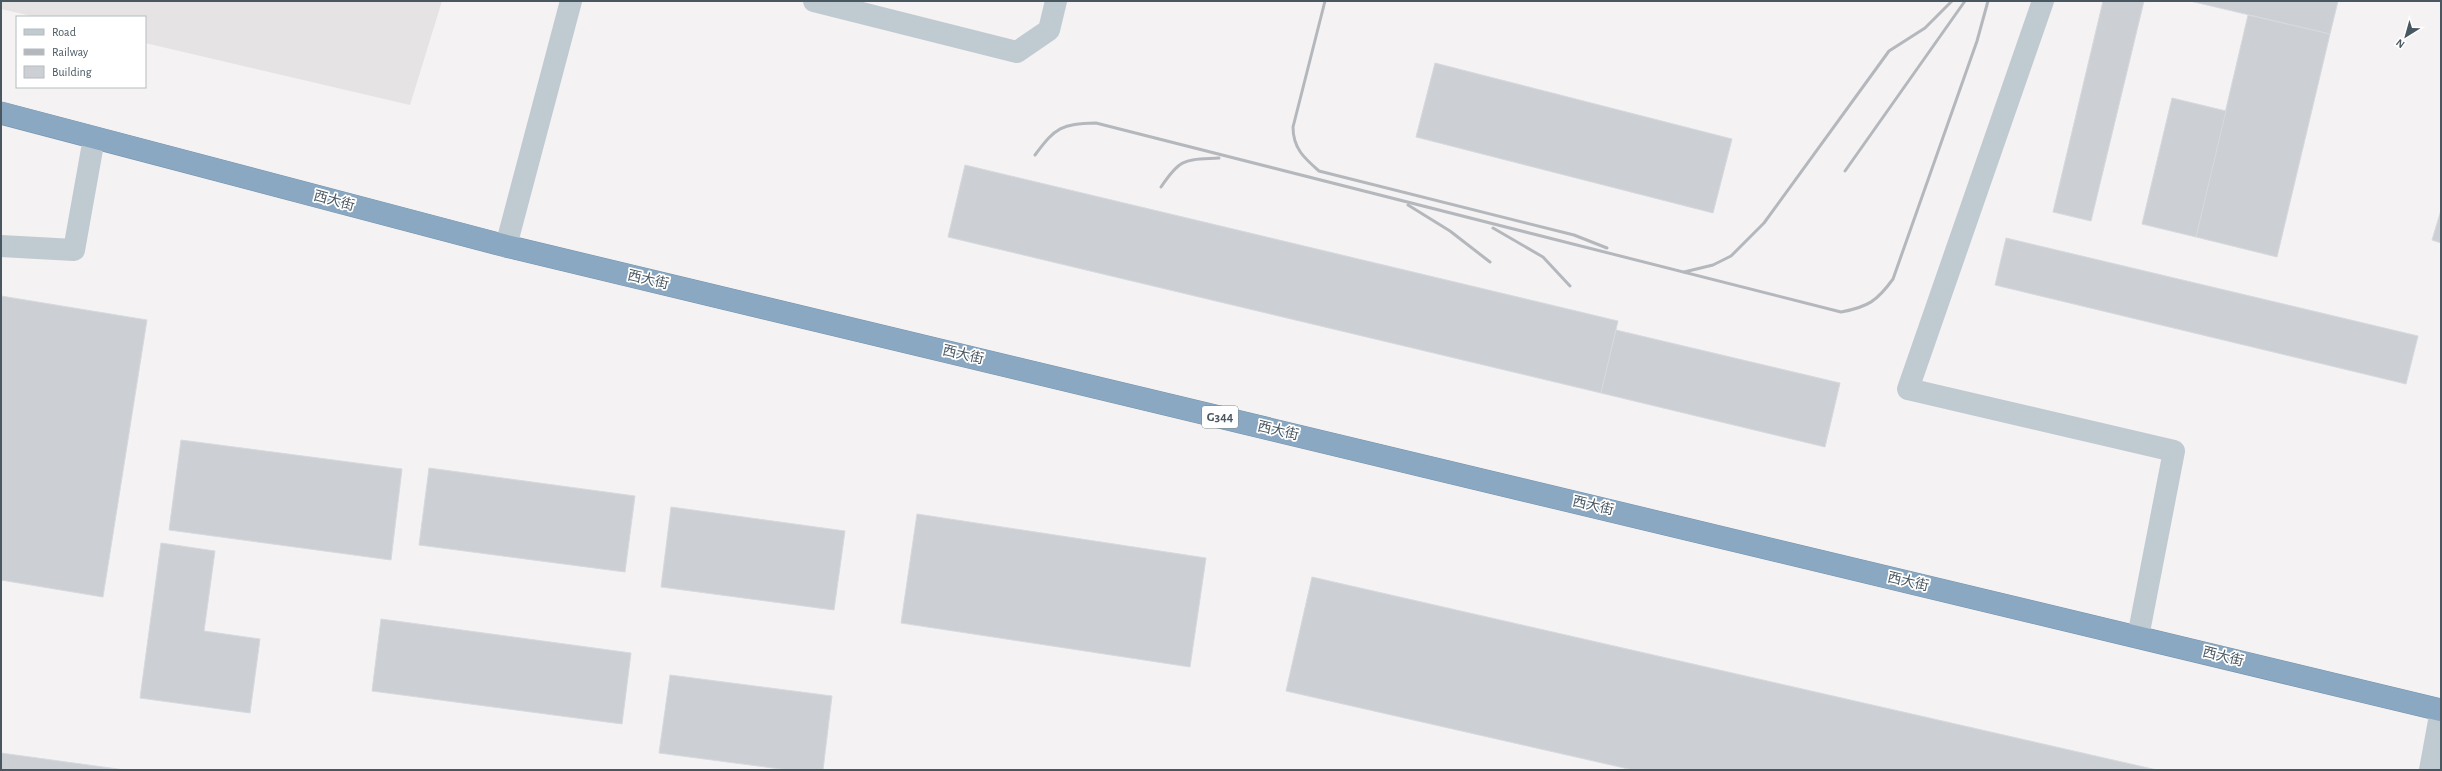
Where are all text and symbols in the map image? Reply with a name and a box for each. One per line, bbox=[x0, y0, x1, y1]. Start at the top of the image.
legend bbox=[16, 16, 146, 88]
north arrow bbox=[2386, 16, 2426, 56]
text: Road bbox=[52, 26, 76, 38]
text: N bbox=[2394, 37, 2407, 50]
text: Railway bbox=[52, 46, 88, 59]
text: Building bbox=[52, 66, 92, 78]
street label: 西大街 bbox=[312, 188, 356, 213]
street label: 西大街 bbox=[626, 267, 670, 292]
street label: 西大街 bbox=[941, 342, 985, 367]
road number: G344 bbox=[1202, 406, 1238, 428]
street label: 西大街 bbox=[1256, 418, 1300, 443]
street label: 西大街 bbox=[1571, 493, 1615, 518]
street label: 西大街 bbox=[1886, 569, 1930, 594]
street label: 西大街 bbox=[2201, 644, 2245, 669]

